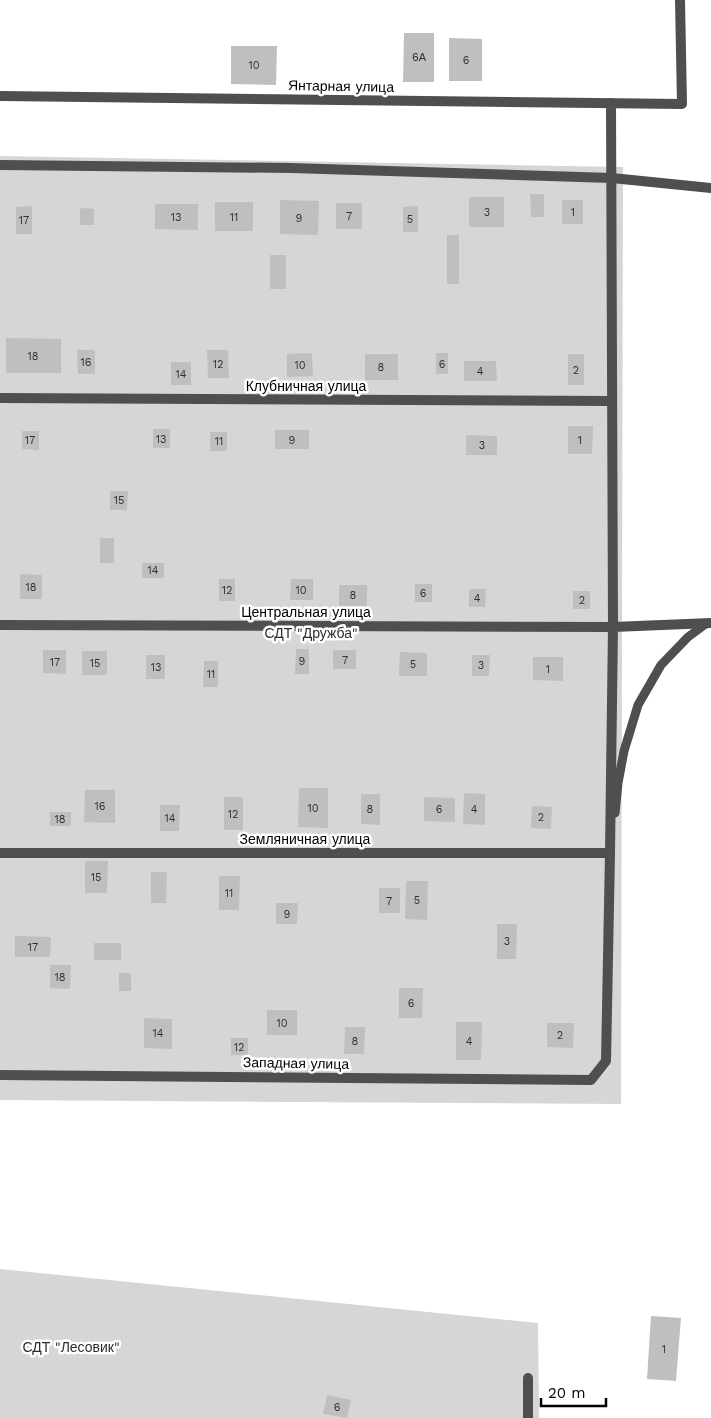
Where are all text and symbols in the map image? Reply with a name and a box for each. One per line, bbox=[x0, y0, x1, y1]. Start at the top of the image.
house number: 6А bbox=[412, 51, 427, 64]
house number: 6 bbox=[463, 54, 470, 67]
house number: 10 bbox=[248, 59, 260, 72]
street label: Янтарная улица bbox=[288, 77, 394, 95]
house number: 3 bbox=[484, 206, 490, 219]
house number: 1 bbox=[571, 206, 575, 219]
house number: 7 bbox=[346, 210, 352, 223]
house number: 13 bbox=[171, 211, 181, 224]
house number: 11 bbox=[230, 211, 238, 224]
house number: 9 bbox=[296, 212, 303, 225]
house number: 5 bbox=[407, 213, 413, 226]
house number: 17 bbox=[19, 214, 29, 227]
house number: 18 bbox=[27, 350, 39, 363]
house number: 16 bbox=[81, 356, 92, 369]
house number: 12 bbox=[213, 358, 223, 371]
house number: 6 bbox=[439, 358, 446, 371]
house number: 10 bbox=[294, 359, 306, 372]
house number: 8 bbox=[378, 361, 385, 374]
house number: 2 bbox=[573, 364, 579, 377]
house number: 4 bbox=[477, 365, 484, 378]
house number: 14 bbox=[175, 368, 187, 381]
street label: Клубничная улица bbox=[246, 378, 367, 394]
house number: 13 bbox=[156, 433, 166, 446]
house number: 17 bbox=[25, 434, 35, 447]
house number: 9 bbox=[289, 434, 296, 447]
house number: 1 bbox=[578, 434, 582, 447]
house number: 11 bbox=[215, 435, 223, 448]
house number: 3 bbox=[479, 439, 485, 452]
house number: 15 bbox=[114, 494, 124, 507]
house number: 14 bbox=[147, 564, 159, 577]
house number: 18 bbox=[25, 581, 37, 594]
house number: 12 bbox=[222, 584, 232, 597]
house number: 10 bbox=[295, 584, 307, 597]
house number: 6 bbox=[420, 587, 427, 600]
house number: 8 bbox=[350, 589, 357, 602]
house number: 4 bbox=[474, 592, 481, 605]
house number: 2 bbox=[579, 594, 585, 607]
street label: Центральная улица bbox=[241, 604, 371, 620]
park label: СДТ "Дружба" bbox=[264, 625, 358, 641]
house number: 7 bbox=[342, 654, 348, 667]
house number: 9 bbox=[299, 655, 306, 668]
house number: 17 bbox=[50, 656, 60, 669]
house number: 15 bbox=[90, 657, 100, 670]
house number: 5 bbox=[410, 658, 416, 671]
house number: 3 bbox=[478, 659, 484, 672]
house number: 13 bbox=[151, 661, 161, 674]
house number: 1 bbox=[546, 663, 550, 676]
house number: 11 bbox=[207, 668, 215, 681]
house number: 16 bbox=[95, 800, 106, 813]
house number: 10 bbox=[307, 802, 319, 815]
house number: 8 bbox=[367, 803, 374, 816]
house number: 6 bbox=[436, 803, 443, 816]
house number: 4 bbox=[471, 803, 478, 816]
house number: 12 bbox=[228, 808, 238, 821]
house number: 2 bbox=[538, 811, 544, 824]
house number: 14 bbox=[164, 812, 176, 825]
house number: 18 bbox=[54, 813, 66, 826]
street label: Земляничная улица bbox=[240, 831, 371, 847]
house number: 15 bbox=[91, 871, 101, 884]
house number: 11 bbox=[225, 887, 233, 900]
house number: 5 bbox=[414, 894, 420, 907]
house number: 7 bbox=[386, 895, 392, 908]
house number: 9 bbox=[284, 908, 291, 921]
house number: 3 bbox=[504, 935, 510, 948]
house number: 17 bbox=[28, 941, 38, 954]
house number: 18 bbox=[54, 971, 66, 984]
house number: 6 bbox=[408, 997, 415, 1010]
house number: 10 bbox=[276, 1017, 288, 1030]
house number: 14 bbox=[152, 1027, 164, 1040]
house number: 2 bbox=[557, 1029, 563, 1042]
house number: 8 bbox=[352, 1035, 359, 1048]
house number: 4 bbox=[466, 1035, 473, 1048]
house number: 12 bbox=[234, 1041, 244, 1054]
street label: Западная улица bbox=[243, 1054, 349, 1072]
park label: СДТ "Лесовик" bbox=[22, 1339, 120, 1355]
house number: 1 bbox=[662, 1343, 666, 1356]
scale bar bbox=[541, 1376, 606, 1408]
text: 20 m bbox=[548, 1384, 586, 1402]
house number: 6 bbox=[334, 1401, 341, 1414]

